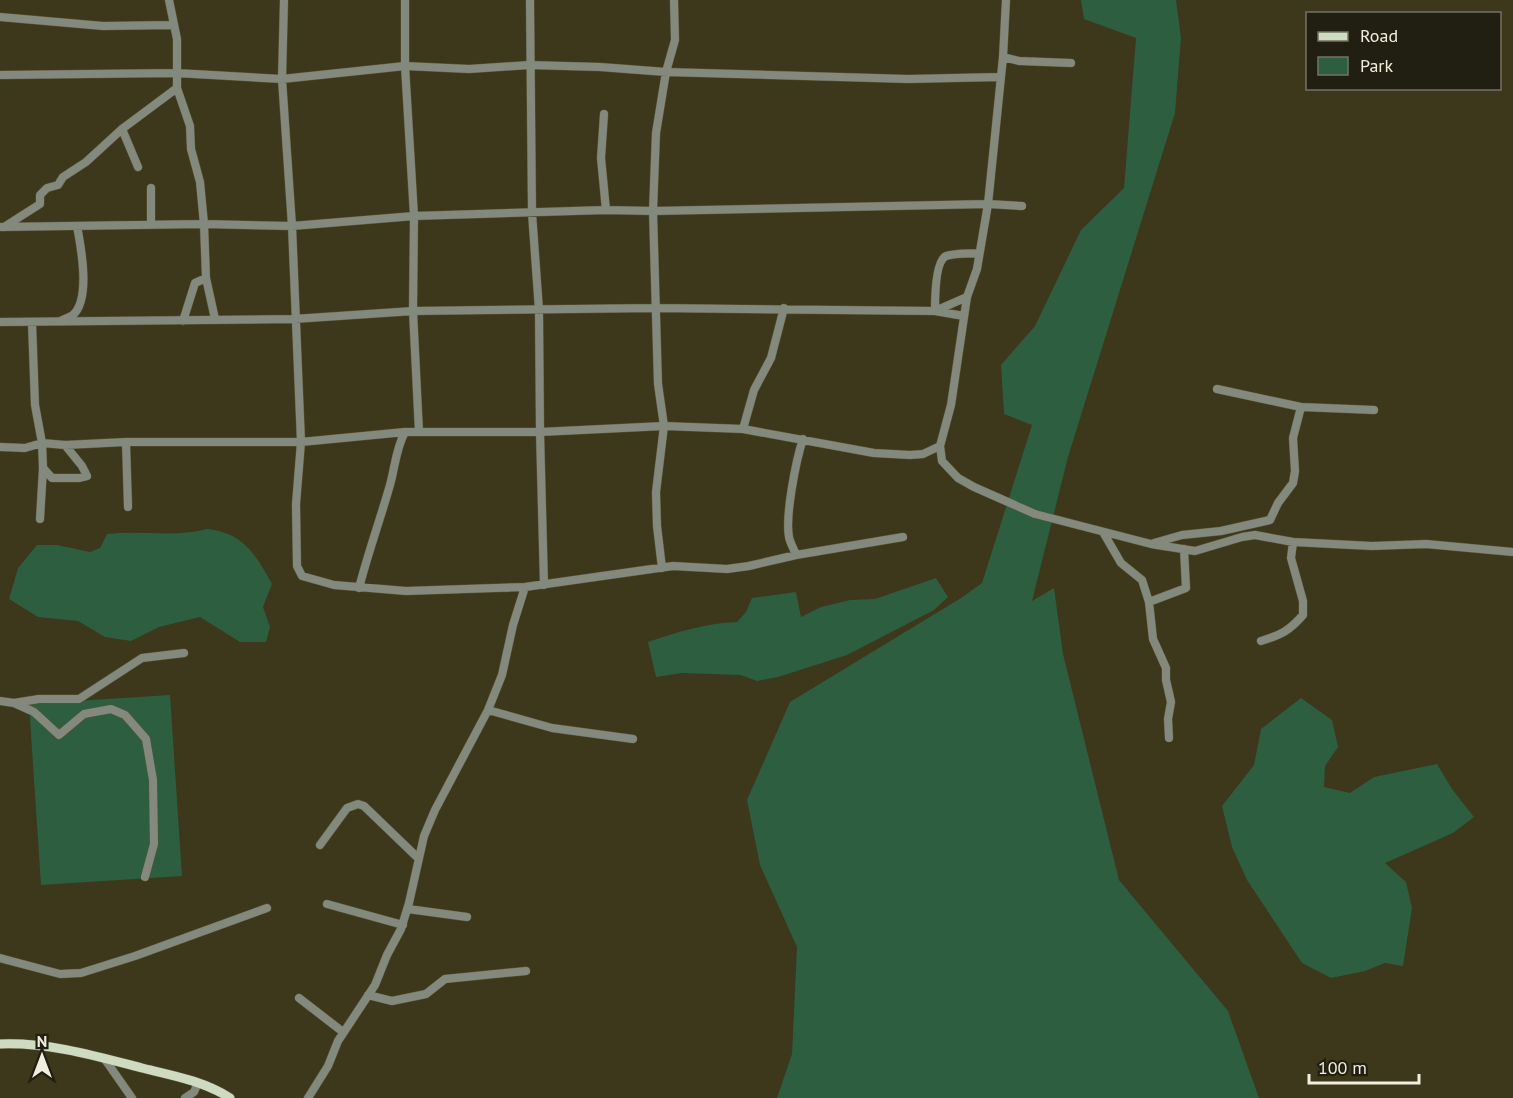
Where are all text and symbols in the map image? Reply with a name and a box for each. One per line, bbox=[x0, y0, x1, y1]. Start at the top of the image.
legend bbox=[1306, 12, 1501, 90]
text: Road bbox=[1360, 24, 1398, 47]
text: Park bbox=[1360, 54, 1393, 77]
north arrow bbox=[12, 1026, 72, 1086]
text: N bbox=[37, 1031, 47, 1051]
scale bar bbox=[1309, 1047, 1418, 1085]
text: 100 m bbox=[1318, 1056, 1367, 1079]

